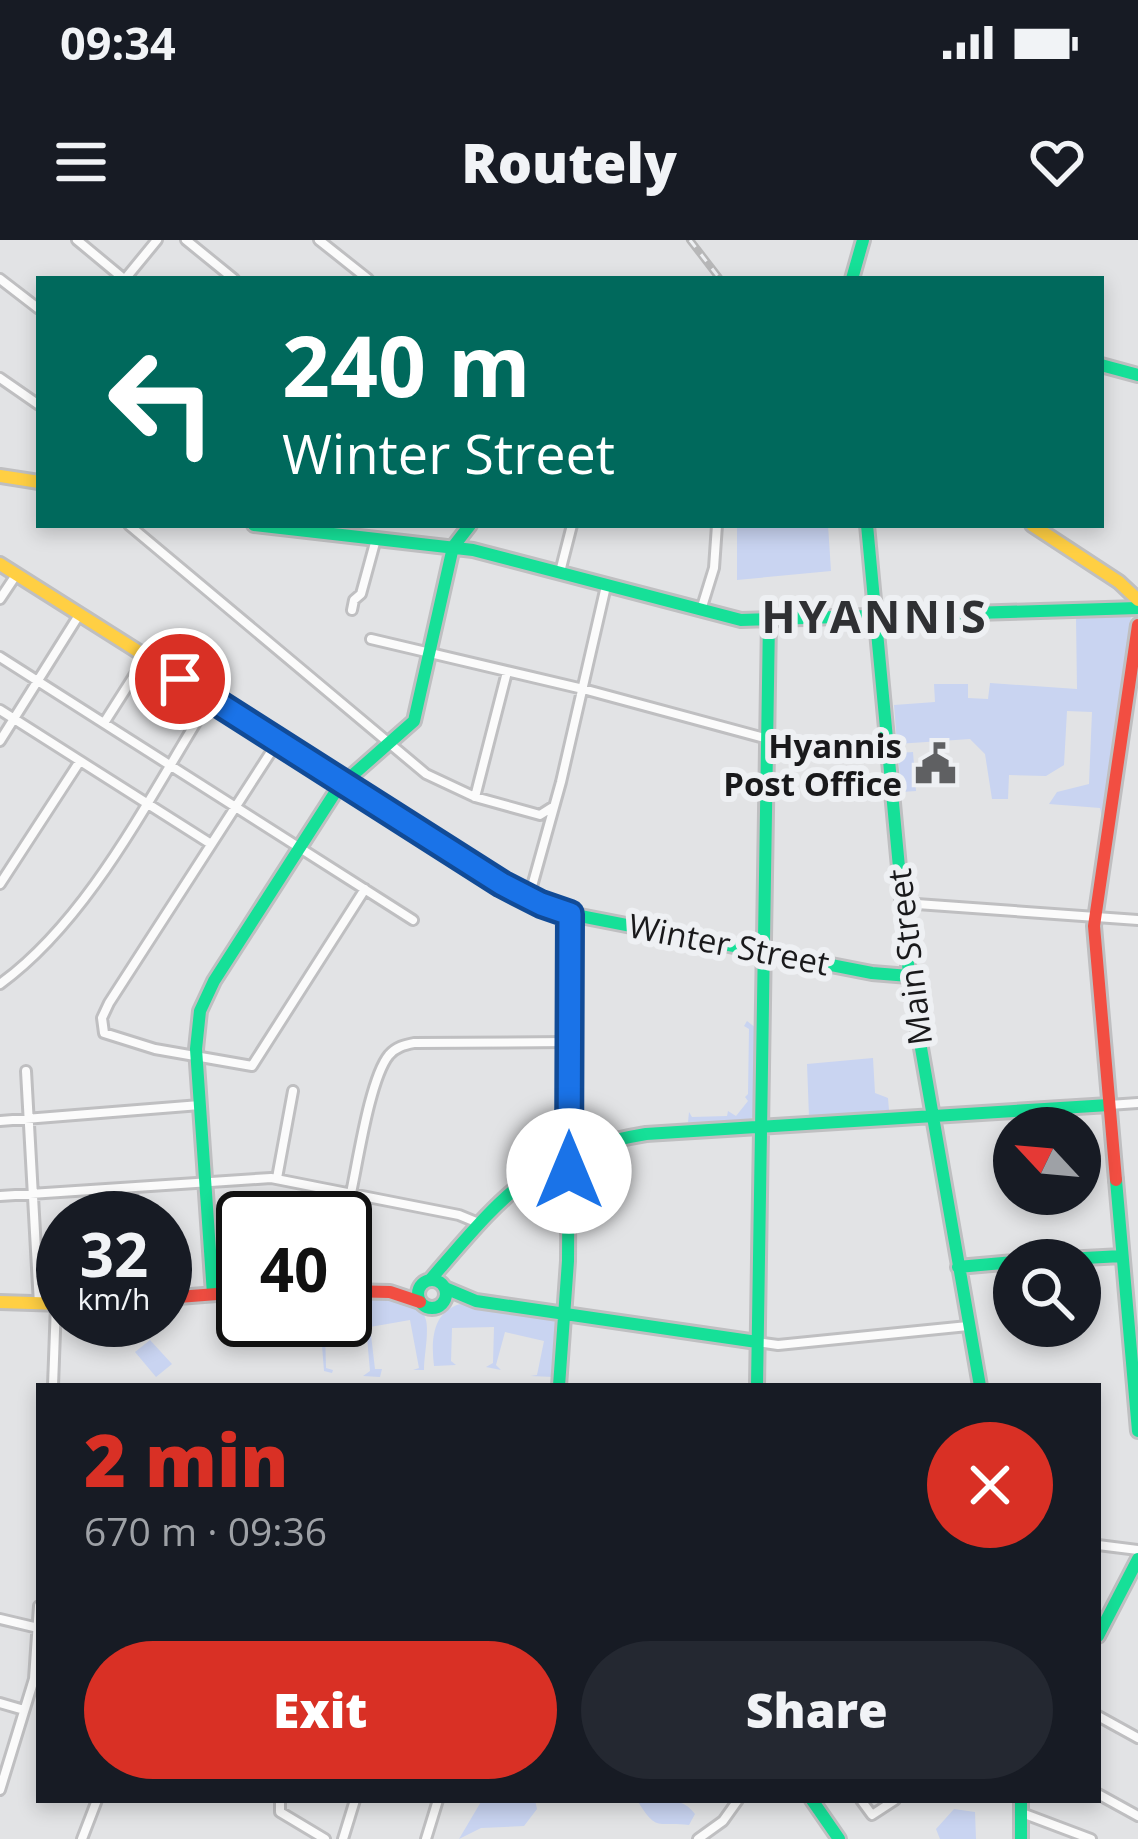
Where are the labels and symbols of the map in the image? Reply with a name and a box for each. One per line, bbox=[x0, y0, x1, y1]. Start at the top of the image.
district label: HYANNIS bbox=[761, 585, 989, 646]
pin bbox=[129, 628, 231, 730]
place label: Hyannis Post Office bbox=[723, 723, 902, 806]
public building icon: Hyannis Post Office bbox=[913, 741, 959, 787]
street label: Main Street bbox=[876, 866, 942, 1048]
street label: Winter Street bbox=[625, 902, 833, 986]
north arrow bbox=[993, 1107, 1101, 1215]
position arrow bbox=[506, 1108, 632, 1234]
speed limit sign: 40 bbox=[216, 1191, 372, 1347]

